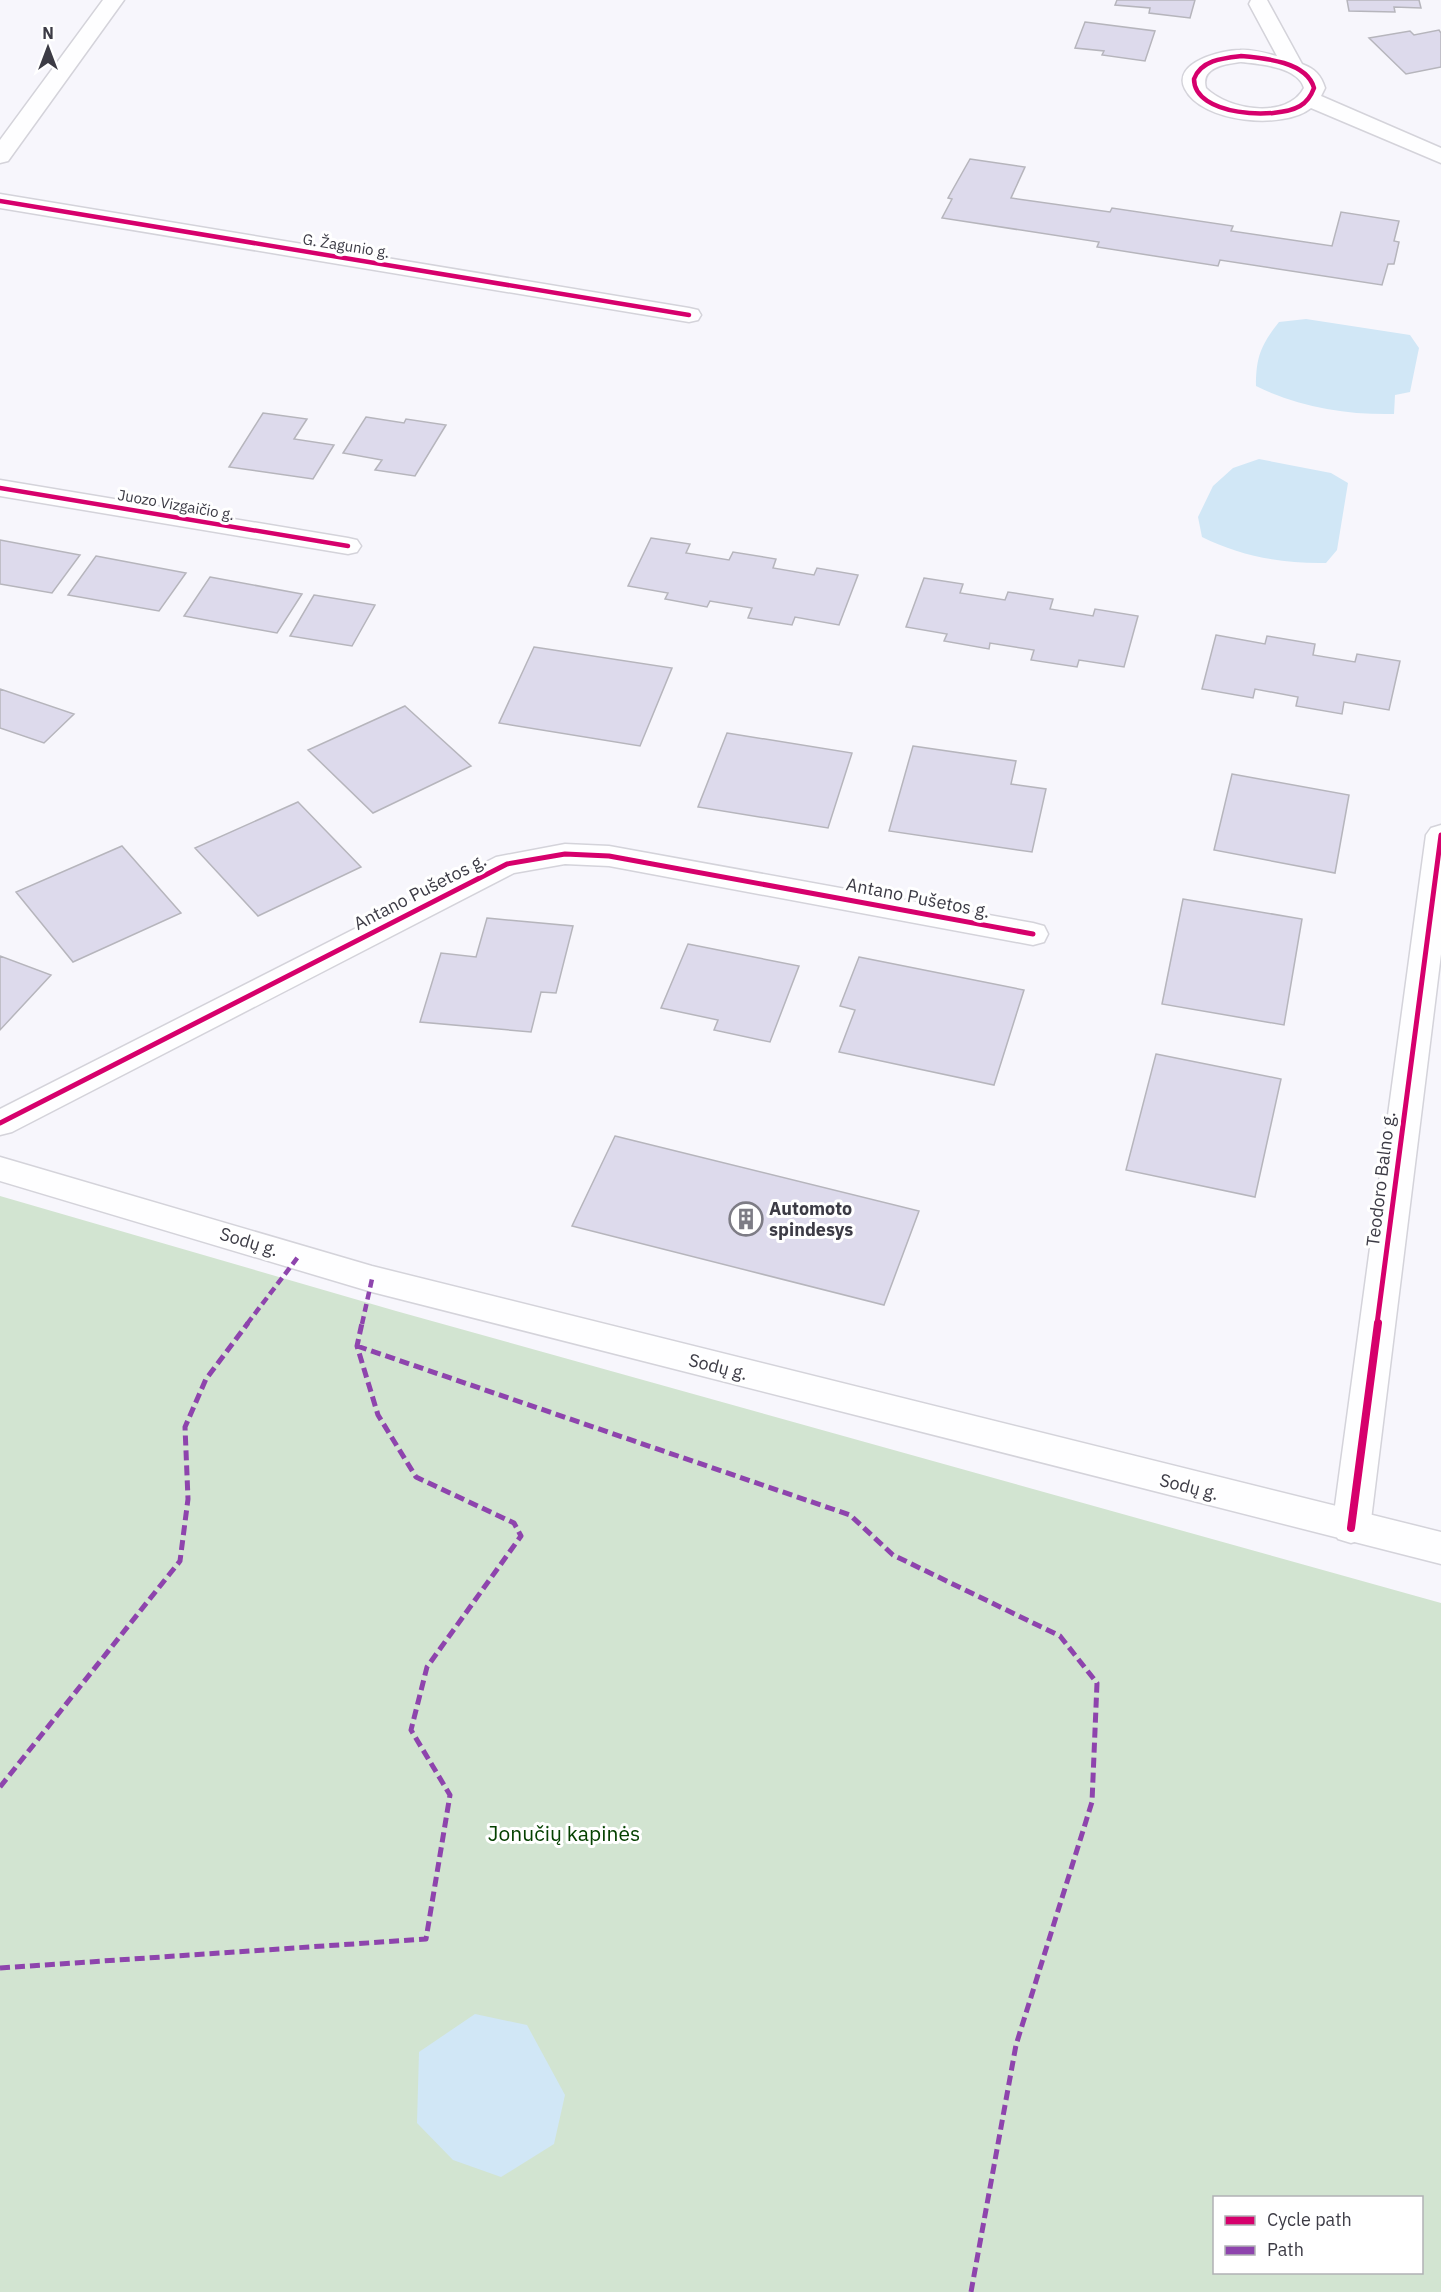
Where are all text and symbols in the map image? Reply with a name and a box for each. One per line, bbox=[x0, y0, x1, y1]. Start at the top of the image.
north arrow bbox=[18, 18, 78, 78]
text: N bbox=[42, 23, 54, 43]
street label: G. Žagunio g. bbox=[301, 229, 391, 262]
street label: Juozo Vizgaičio g. bbox=[116, 485, 236, 524]
street label: Antano Pušetos g. bbox=[350, 848, 490, 935]
street label: Antano Pušetos g. bbox=[844, 872, 992, 923]
street label: Teodoro Balno g. bbox=[1361, 1110, 1400, 1248]
place label: Automoto spindesys bbox=[769, 1197, 853, 1241]
building icon: Automoto spindesys bbox=[728, 1201, 764, 1237]
street label: Sodų g. bbox=[217, 1222, 281, 1261]
street label: Sodų g. bbox=[686, 1348, 750, 1385]
street label: Sodų g. bbox=[1157, 1468, 1221, 1505]
park label: Jonučių kapinės bbox=[488, 1819, 640, 1847]
legend bbox=[1213, 2196, 1423, 2274]
text: Cycle path bbox=[1267, 2208, 1352, 2231]
text: Path bbox=[1267, 2238, 1304, 2261]

